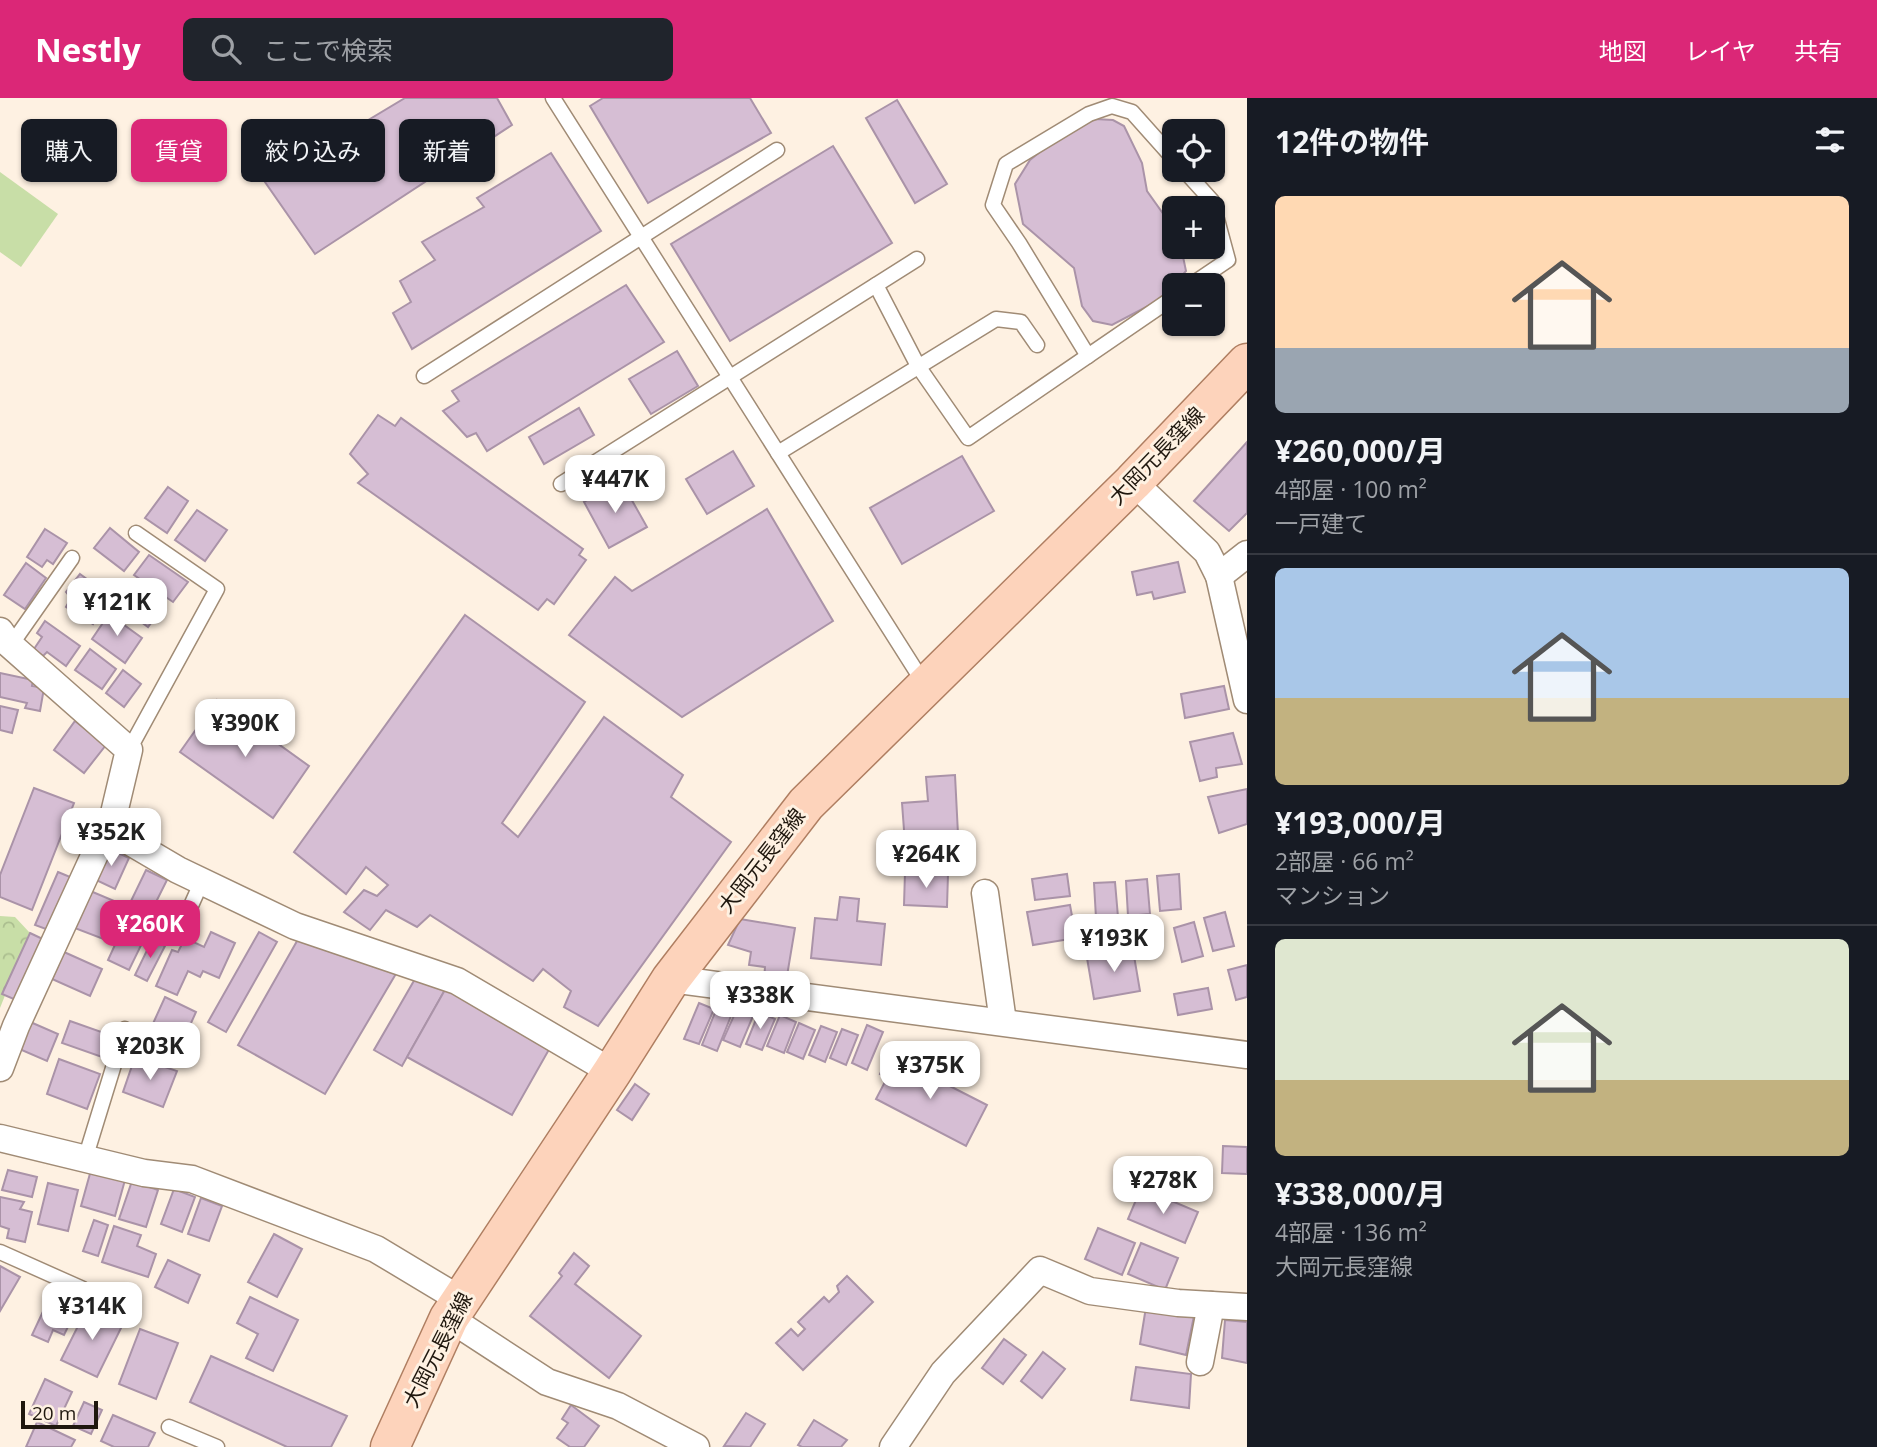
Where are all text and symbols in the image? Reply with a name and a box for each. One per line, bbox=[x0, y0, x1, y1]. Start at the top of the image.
search box bbox=[183, 18, 673, 81]
text: Nestly bbox=[35, 27, 141, 72]
icon: search bbox=[207, 30, 245, 68]
text: ここで検索 bbox=[263, 32, 393, 68]
text: 地図 bbox=[1599, 34, 1647, 67]
text: レイヤ bbox=[1685, 34, 1756, 67]
text: 共有 bbox=[1794, 34, 1842, 67]
chip: 購入 bbox=[21, 119, 117, 182]
chip: 賃貸 bbox=[131, 119, 227, 182]
chip: 絞り込み bbox=[241, 119, 385, 182]
chip: 新着 bbox=[399, 119, 495, 182]
map controls bbox=[1162, 119, 1225, 336]
button: locate bbox=[1162, 119, 1225, 182]
text: 12件の物件 bbox=[1275, 121, 1429, 162]
icon: filters bbox=[1811, 121, 1849, 159]
button: + bbox=[1162, 196, 1225, 259]
icon: home bbox=[1499, 242, 1625, 368]
button: − bbox=[1162, 273, 1225, 336]
street label: 大岡元長窪線 bbox=[1102, 400, 1210, 510]
text: ¥260,000/月 bbox=[1275, 430, 1446, 471]
pin: ¥447K bbox=[566, 456, 664, 515]
text: ¥447K bbox=[581, 462, 649, 494]
text: 4部屋 · 100 m² bbox=[1275, 473, 1427, 505]
text: 一戸建て bbox=[1275, 507, 1367, 539]
pin: ¥121K bbox=[68, 578, 166, 638]
text: ¥121K bbox=[83, 585, 151, 617]
icon: home bbox=[1499, 614, 1625, 740]
pin: ¥390K bbox=[196, 700, 294, 759]
text: ¥390K bbox=[211, 706, 279, 738]
street label: 大岡元長窪線 bbox=[711, 802, 811, 919]
text: ¥193,000/月 bbox=[1275, 802, 1446, 843]
pin: ¥352K bbox=[62, 808, 160, 868]
text: ¥352K bbox=[77, 815, 145, 847]
pin: ¥264K bbox=[877, 830, 975, 890]
text: ¥264K bbox=[892, 837, 960, 869]
text: 2部屋 · 66 m² bbox=[1275, 845, 1414, 877]
text: マンション bbox=[1275, 879, 1390, 911]
pin: ¥260K bbox=[101, 900, 199, 960]
text: ¥260K bbox=[116, 907, 184, 939]
pin: ¥193K bbox=[1065, 914, 1163, 974]
text: ¥193K bbox=[1080, 921, 1148, 953]
pin: ¥338K bbox=[711, 972, 809, 1031]
text: ¥338K bbox=[726, 978, 794, 1010]
icon: home bbox=[1499, 985, 1625, 1111]
pin: ¥203K bbox=[101, 1023, 199, 1082]
text: ¥203K bbox=[116, 1029, 184, 1061]
pin: ¥375K bbox=[881, 1042, 979, 1101]
text: ¥375K bbox=[896, 1048, 964, 1080]
pin: ¥278K bbox=[1114, 1156, 1212, 1216]
text: ¥278K bbox=[1129, 1163, 1197, 1195]
text: ¥338,000/月 bbox=[1275, 1173, 1446, 1214]
text: 4部屋 · 136 m² bbox=[1275, 1216, 1427, 1248]
text: 大岡元長窪線 bbox=[1275, 1250, 1413, 1282]
pin: ¥314K bbox=[43, 1282, 141, 1342]
street label: 大岡元長窪線 bbox=[396, 1287, 478, 1412]
text: ¥314K bbox=[58, 1289, 126, 1321]
scale bar bbox=[21, 1398, 98, 1430]
text: 20 m bbox=[32, 1400, 76, 1426]

